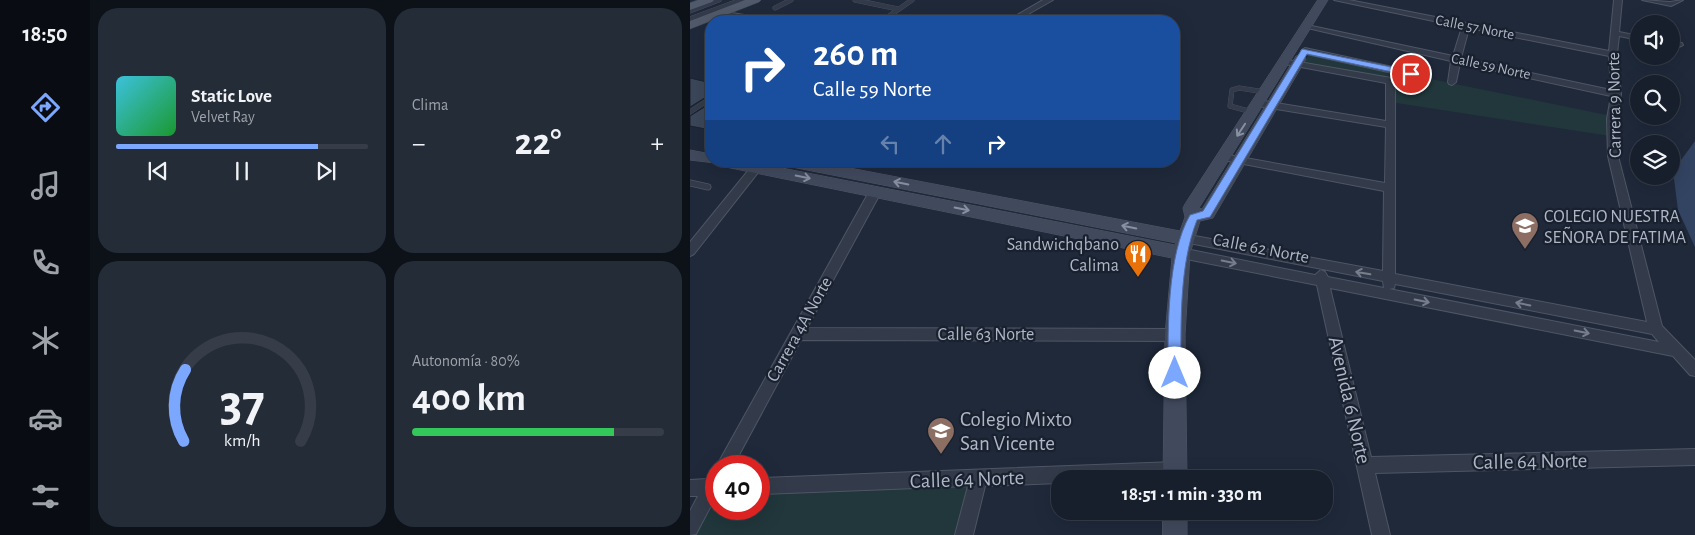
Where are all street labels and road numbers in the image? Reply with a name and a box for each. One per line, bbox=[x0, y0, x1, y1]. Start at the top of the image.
street label: Calle 57 Norte bbox=[1434, 12, 1516, 43]
street label: Calle 59 Norte bbox=[1450, 51, 1532, 82]
street label: Carrera 9 Norte bbox=[1605, 52, 1625, 158]
street label: Calle 62 Norte bbox=[1211, 231, 1310, 267]
street label: Carrera 4A Norte bbox=[764, 274, 836, 385]
street label: Calle 63 Norte bbox=[938, 326, 1034, 344]
street label: Avenida 6 Norte bbox=[1325, 334, 1374, 466]
street label: Calle 64 Norte bbox=[1473, 450, 1587, 473]
street label: Calle 64 Norte bbox=[909, 467, 1025, 492]

